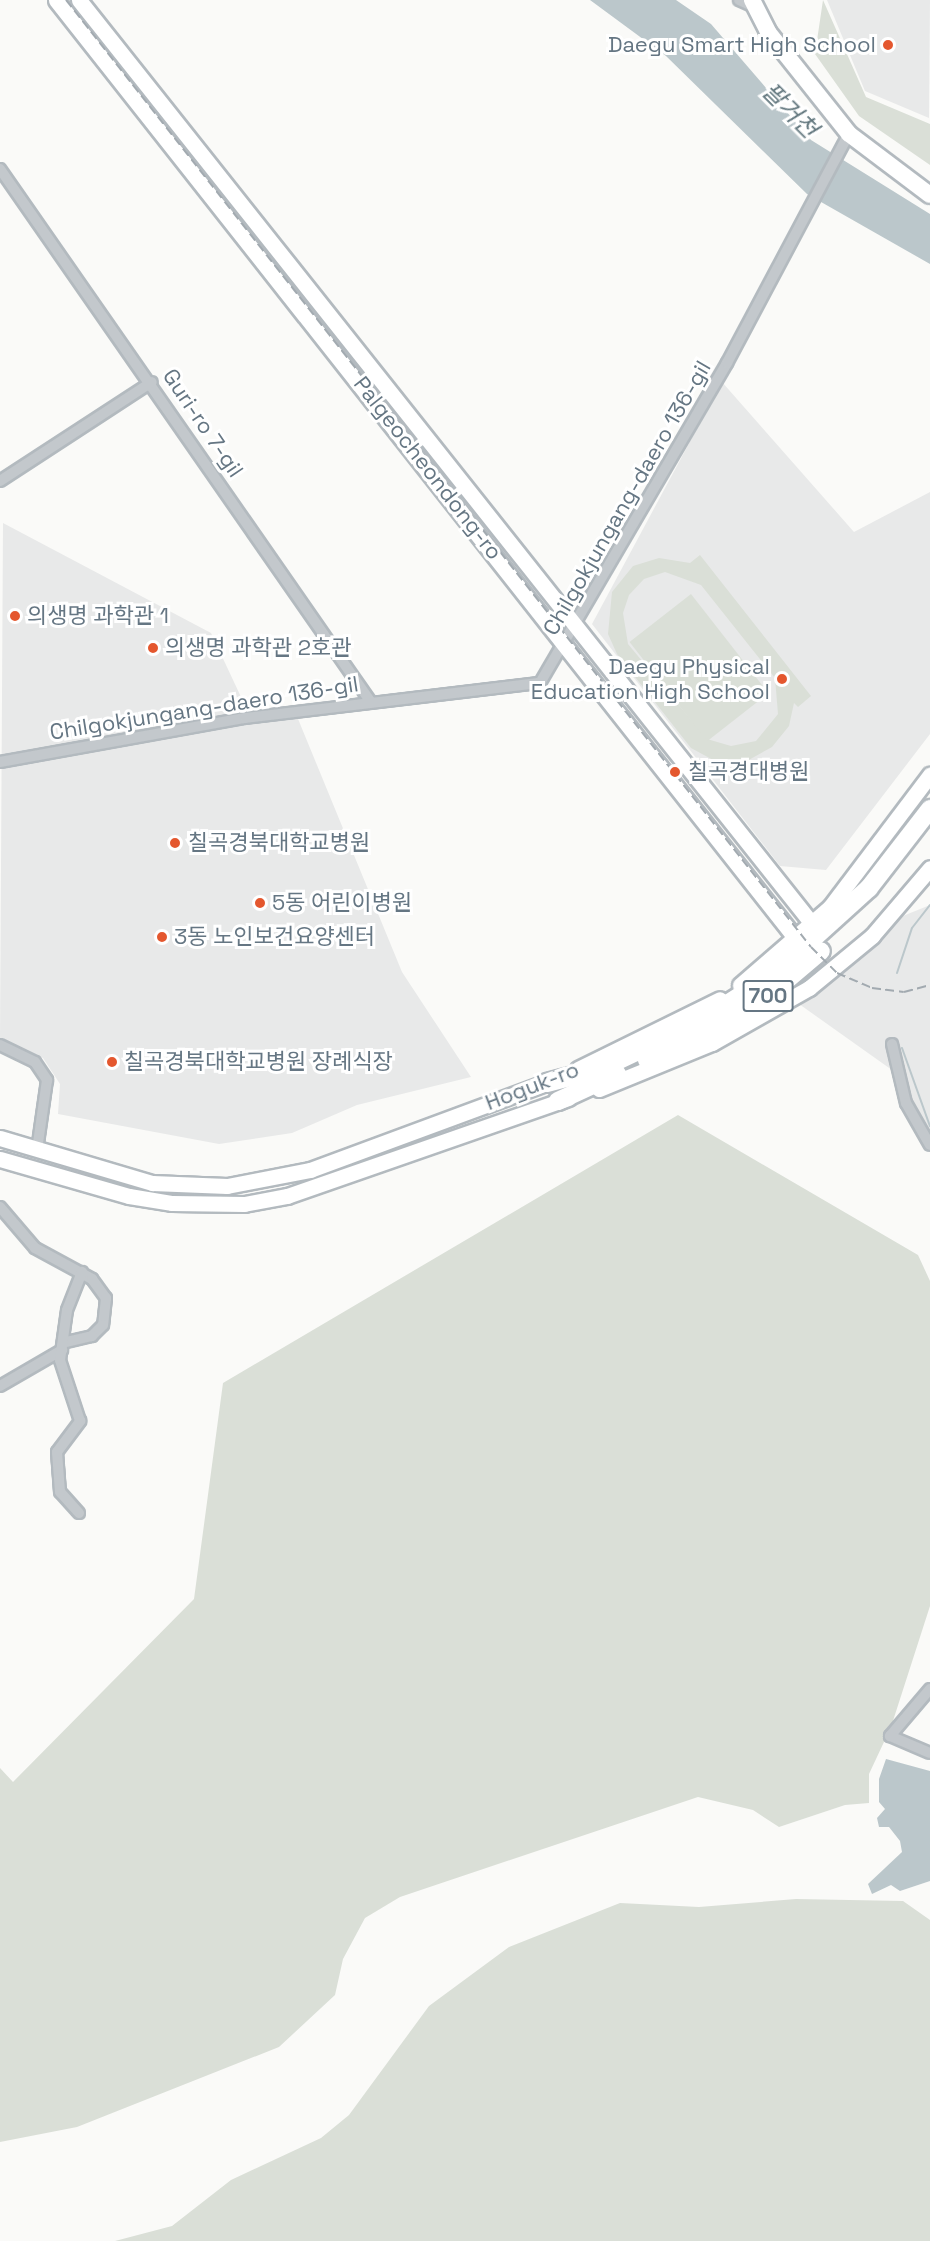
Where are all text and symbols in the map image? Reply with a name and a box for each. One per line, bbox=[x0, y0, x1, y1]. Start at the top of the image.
place label: Daegu Smart High School bbox=[608, 32, 876, 58]
marker: Daegu Smart High School bbox=[881, 38, 895, 52]
water label: 팔거천 bbox=[756, 76, 824, 144]
street label: Chilgokjungang-daero 136-gil bbox=[537, 356, 717, 640]
street label: Guri-ro 7-gil bbox=[157, 364, 249, 482]
street label: Palgeocheondong-ro bbox=[348, 371, 508, 565]
place label: 의생명 과학관 1 bbox=[27, 603, 169, 629]
marker: 의생명 과학관 1 bbox=[8, 609, 22, 623]
place label: 의생명 과학관 2호관 bbox=[165, 635, 351, 661]
marker: 의생명 과학관 2호관 bbox=[146, 641, 160, 655]
place label: Daegu Physical Education High School bbox=[531, 653, 770, 704]
street label: Chilgokjungang-daero 136-gil bbox=[48, 671, 360, 745]
marker: Daegu Physical Education High School bbox=[775, 672, 789, 686]
place label: 칠곡경대병원 bbox=[688, 759, 809, 785]
marker: 칠곡경대병원 bbox=[666, 763, 684, 781]
place label: 칠곡경북대학교병원 bbox=[188, 830, 370, 856]
marker: 칠곡경북대학교병원 bbox=[166, 834, 184, 852]
place label: 5동 어린이병원 bbox=[272, 890, 412, 916]
marker: 5동 어린이병원 bbox=[253, 896, 267, 910]
place label: 3동 노인보건요양센터 bbox=[174, 924, 375, 950]
marker: 3동 노인보건요양센터 bbox=[155, 930, 169, 944]
road number: 700 bbox=[742, 978, 794, 1014]
place label: 칠곡경북대학교병원 장례식장 bbox=[124, 1049, 393, 1075]
marker: 칠곡경북대학교병원 장례식장 bbox=[105, 1055, 119, 1069]
street label: Hoguk-ro bbox=[481, 1056, 583, 1116]

